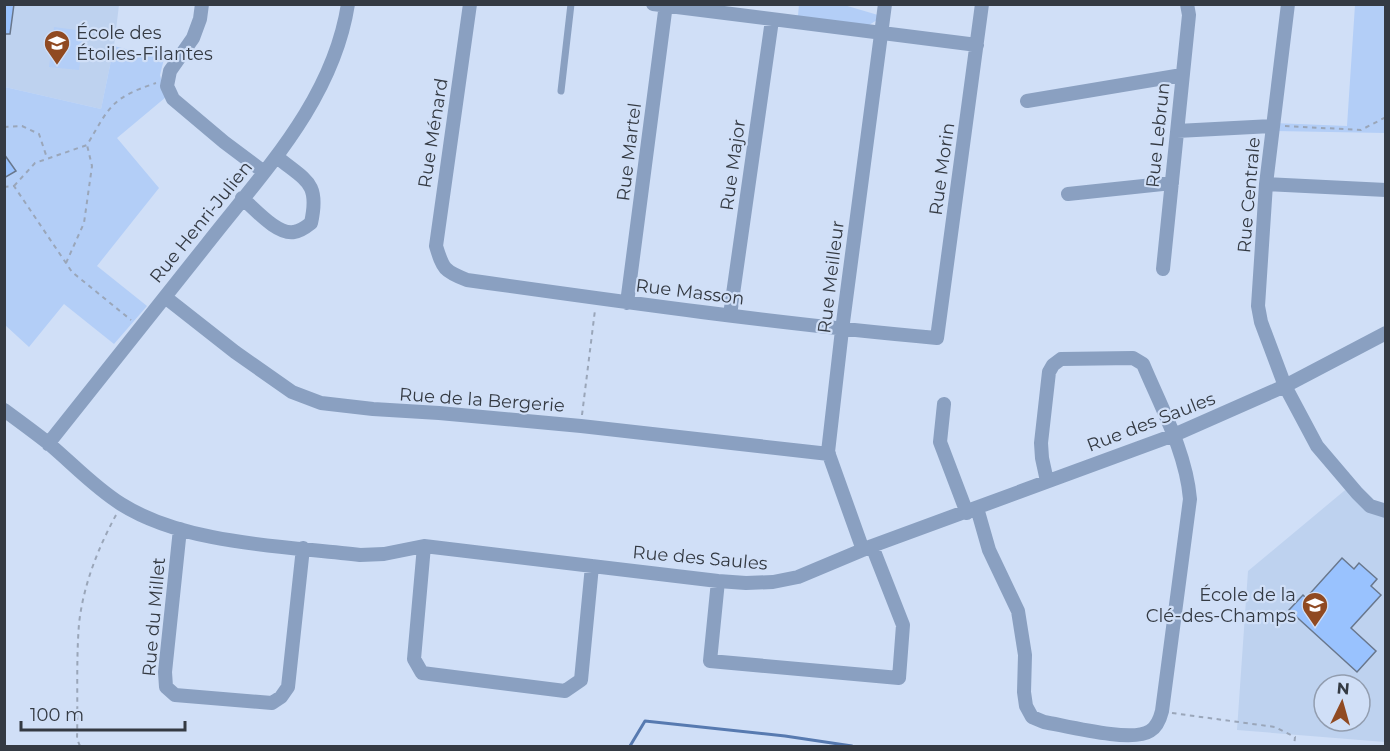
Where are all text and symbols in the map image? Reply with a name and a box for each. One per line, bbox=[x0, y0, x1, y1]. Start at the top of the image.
place label: École des Étoiles-Filantes bbox=[76, 22, 213, 65]
school or university icon: École des Étoiles-Filantes bbox=[42, 28, 72, 66]
street label: Rue Ménard bbox=[413, 77, 453, 189]
street label: Rue Lebrun bbox=[1142, 81, 1174, 189]
street label: Rue Martel bbox=[612, 102, 646, 202]
street label: Rue Major bbox=[716, 118, 750, 212]
street label: Rue Morin bbox=[925, 121, 959, 217]
street label: Rue Centrale bbox=[1233, 136, 1265, 254]
street label: Rue Henri-Julien bbox=[145, 157, 257, 287]
street label: Rue Meilleur bbox=[813, 219, 849, 335]
street label: Rue Masson bbox=[634, 274, 746, 310]
street label: Rue de la Bergerie bbox=[398, 383, 566, 417]
street label: Rue des Saules bbox=[1084, 387, 1218, 457]
street label: Rue des Saules bbox=[632, 541, 769, 575]
street label: Rue du Millet bbox=[138, 556, 170, 678]
place label: École de la Clé-des-Champs bbox=[1146, 584, 1296, 627]
school or university icon: École de la Clé-des-Champs bbox=[1300, 590, 1330, 628]
north arrow bbox=[1312, 673, 1372, 733]
text: N bbox=[1336, 679, 1351, 699]
scale bar bbox=[21, 694, 184, 732]
text: 100 m bbox=[30, 704, 84, 726]

